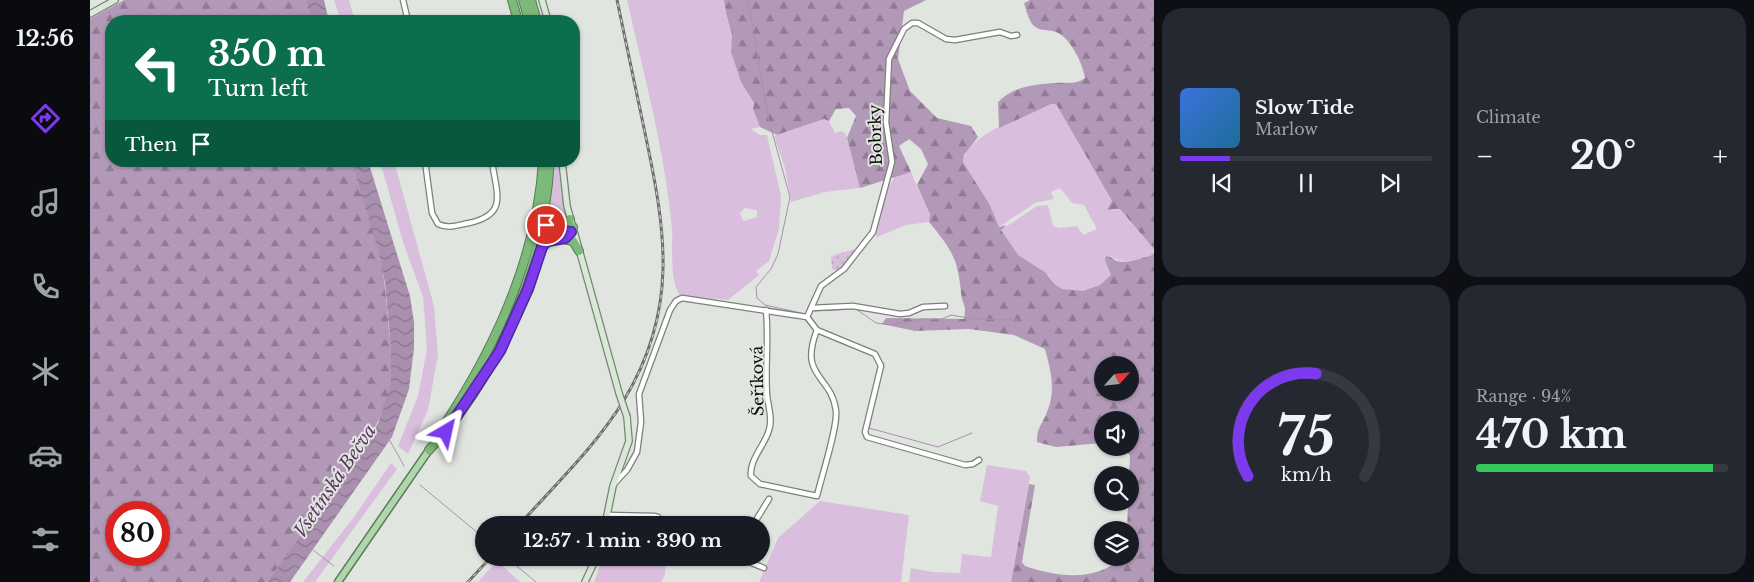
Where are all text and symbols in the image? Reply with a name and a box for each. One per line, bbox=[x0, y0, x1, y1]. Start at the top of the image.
text: 12:56 bbox=[16, 25, 74, 52]
text: 350 m bbox=[208, 32, 326, 75]
icon: left bbox=[125, 35, 190, 100]
text: Turn left bbox=[208, 75, 308, 102]
text: Slow Tide bbox=[1255, 96, 1354, 119]
icon: directions bbox=[28, 101, 63, 136]
street label: Bobrky bbox=[864, 103, 886, 166]
text: Climate bbox=[1476, 107, 1541, 127]
text: Marlow bbox=[1255, 119, 1318, 139]
icon: arrive bbox=[187, 130, 215, 158]
text: 20° bbox=[1570, 132, 1636, 179]
text: Then bbox=[125, 133, 177, 156]
text: − bbox=[1476, 139, 1494, 174]
text: + bbox=[1713, 139, 1728, 174]
icon: previous bbox=[1208, 169, 1236, 197]
icon: pause bbox=[1292, 169, 1320, 197]
icon: next bbox=[1376, 169, 1404, 197]
icon: music bbox=[28, 185, 63, 220]
pin bbox=[525, 204, 567, 246]
icon: arrive bbox=[532, 211, 560, 239]
icon: phone bbox=[28, 269, 63, 304]
street label: Šeříková bbox=[746, 345, 768, 416]
icon: climate bbox=[28, 354, 63, 389]
north arrow bbox=[1094, 356, 1139, 401]
map controls bbox=[1094, 356, 1139, 566]
text: Range · 94% bbox=[1476, 386, 1571, 406]
position arrow bbox=[419, 405, 471, 457]
text: 75 bbox=[1277, 405, 1335, 469]
button: sound bbox=[1094, 411, 1139, 456]
text: 470 km bbox=[1476, 411, 1627, 458]
water label: Vsetínská Bečva bbox=[289, 420, 381, 542]
icon: car bbox=[28, 438, 63, 473]
text: km/h bbox=[1281, 464, 1331, 486]
button: search bbox=[1094, 466, 1139, 511]
speed limit sign: 80 bbox=[105, 501, 170, 566]
button: layers bbox=[1094, 521, 1139, 566]
icon: filters bbox=[28, 522, 63, 557]
text: 12:57 · 1 min · 390 m bbox=[523, 529, 722, 552]

